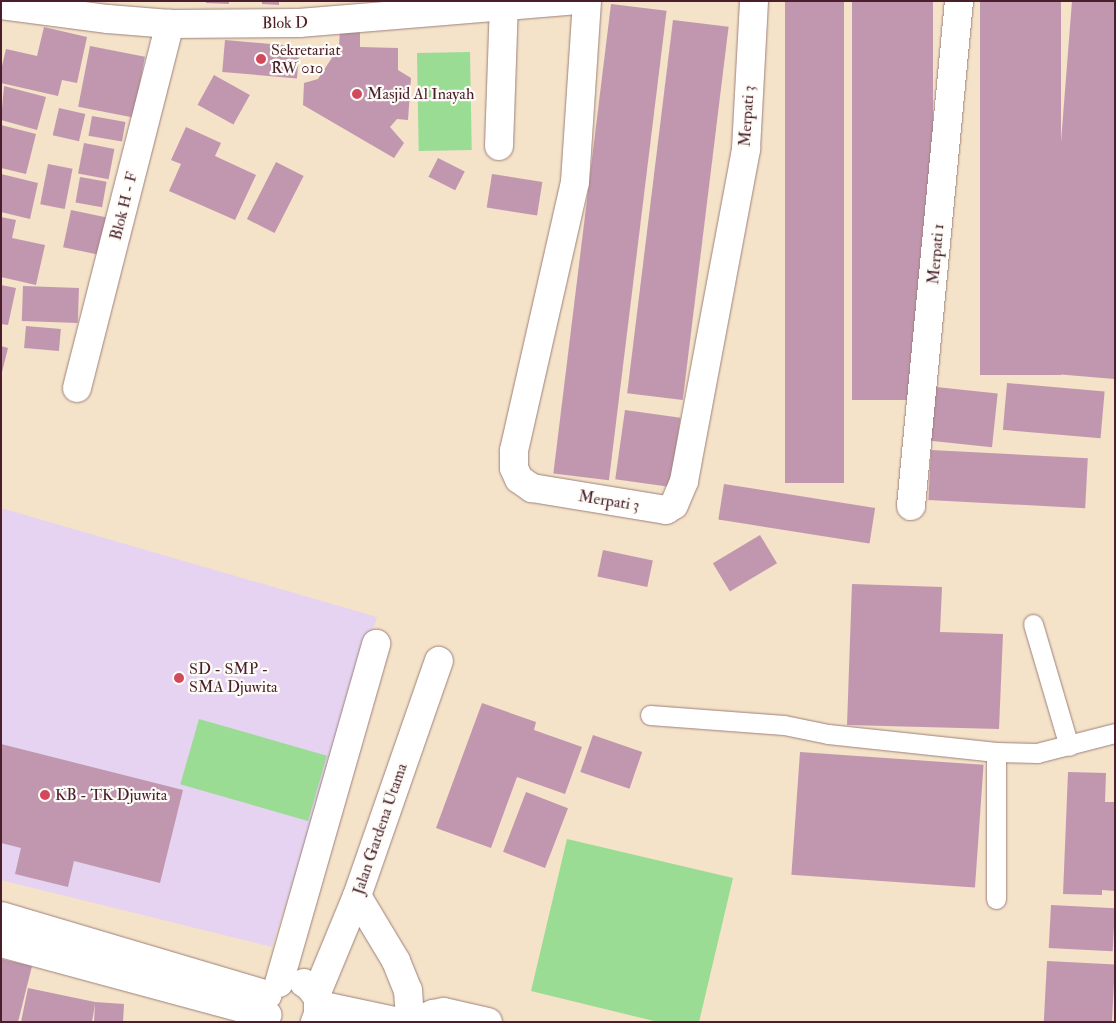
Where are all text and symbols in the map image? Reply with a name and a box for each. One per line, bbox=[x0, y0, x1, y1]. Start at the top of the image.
street label: Blok D bbox=[262, 13, 308, 33]
place label: Sekretariat RW 010 bbox=[271, 40, 341, 78]
marker: Sekretariat RW 010 bbox=[255, 53, 267, 65]
place label: Masjid Al Inayah bbox=[367, 84, 474, 104]
street label: Merpati 3 bbox=[735, 85, 759, 147]
marker: Masjid Al Inayah bbox=[351, 88, 363, 100]
street label: Blok H - F bbox=[106, 170, 142, 242]
street label: Merpati 1 bbox=[924, 223, 948, 285]
street label: Merpati 3 bbox=[577, 487, 641, 515]
place label: SD - SMP - SMA Djuwita bbox=[189, 659, 278, 697]
marker: SD - SMP - SMA Djuwita bbox=[173, 672, 185, 684]
street label: Jalan Gardena Utama bbox=[349, 761, 411, 897]
place label: KB - TK Djuwita bbox=[55, 785, 167, 805]
marker: KB - TK Djuwita bbox=[39, 789, 51, 801]

